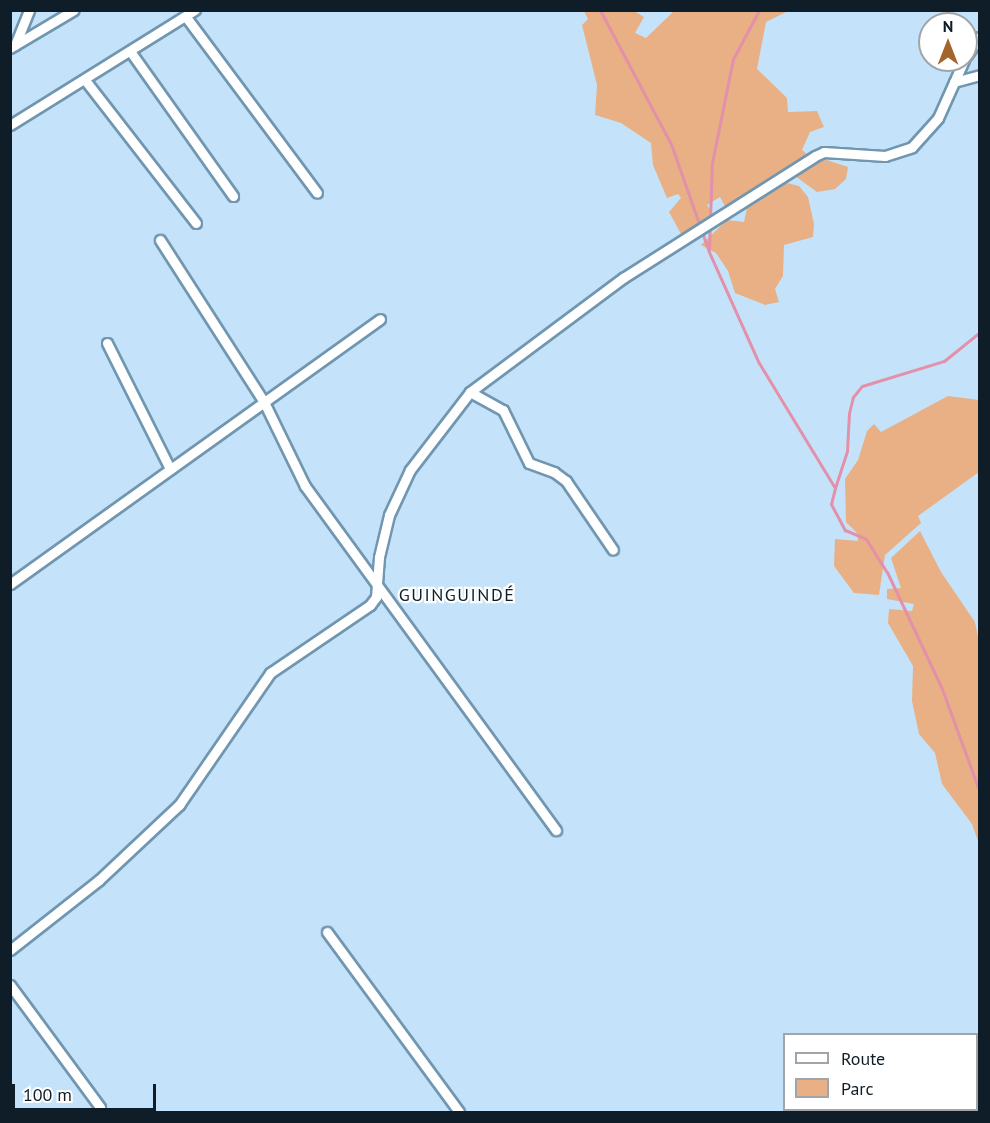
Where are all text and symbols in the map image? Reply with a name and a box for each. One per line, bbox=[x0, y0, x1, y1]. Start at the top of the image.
north arrow bbox=[918, 12, 978, 72]
text: N bbox=[943, 16, 953, 36]
district label: GUINGUINDÉ bbox=[399, 584, 515, 606]
legend bbox=[783, 1033, 978, 1111]
text: Route bbox=[841, 1047, 885, 1070]
scale bar bbox=[15, 1072, 159, 1110]
text: Parc bbox=[841, 1077, 874, 1100]
text: 100 m bbox=[23, 1083, 72, 1106]

